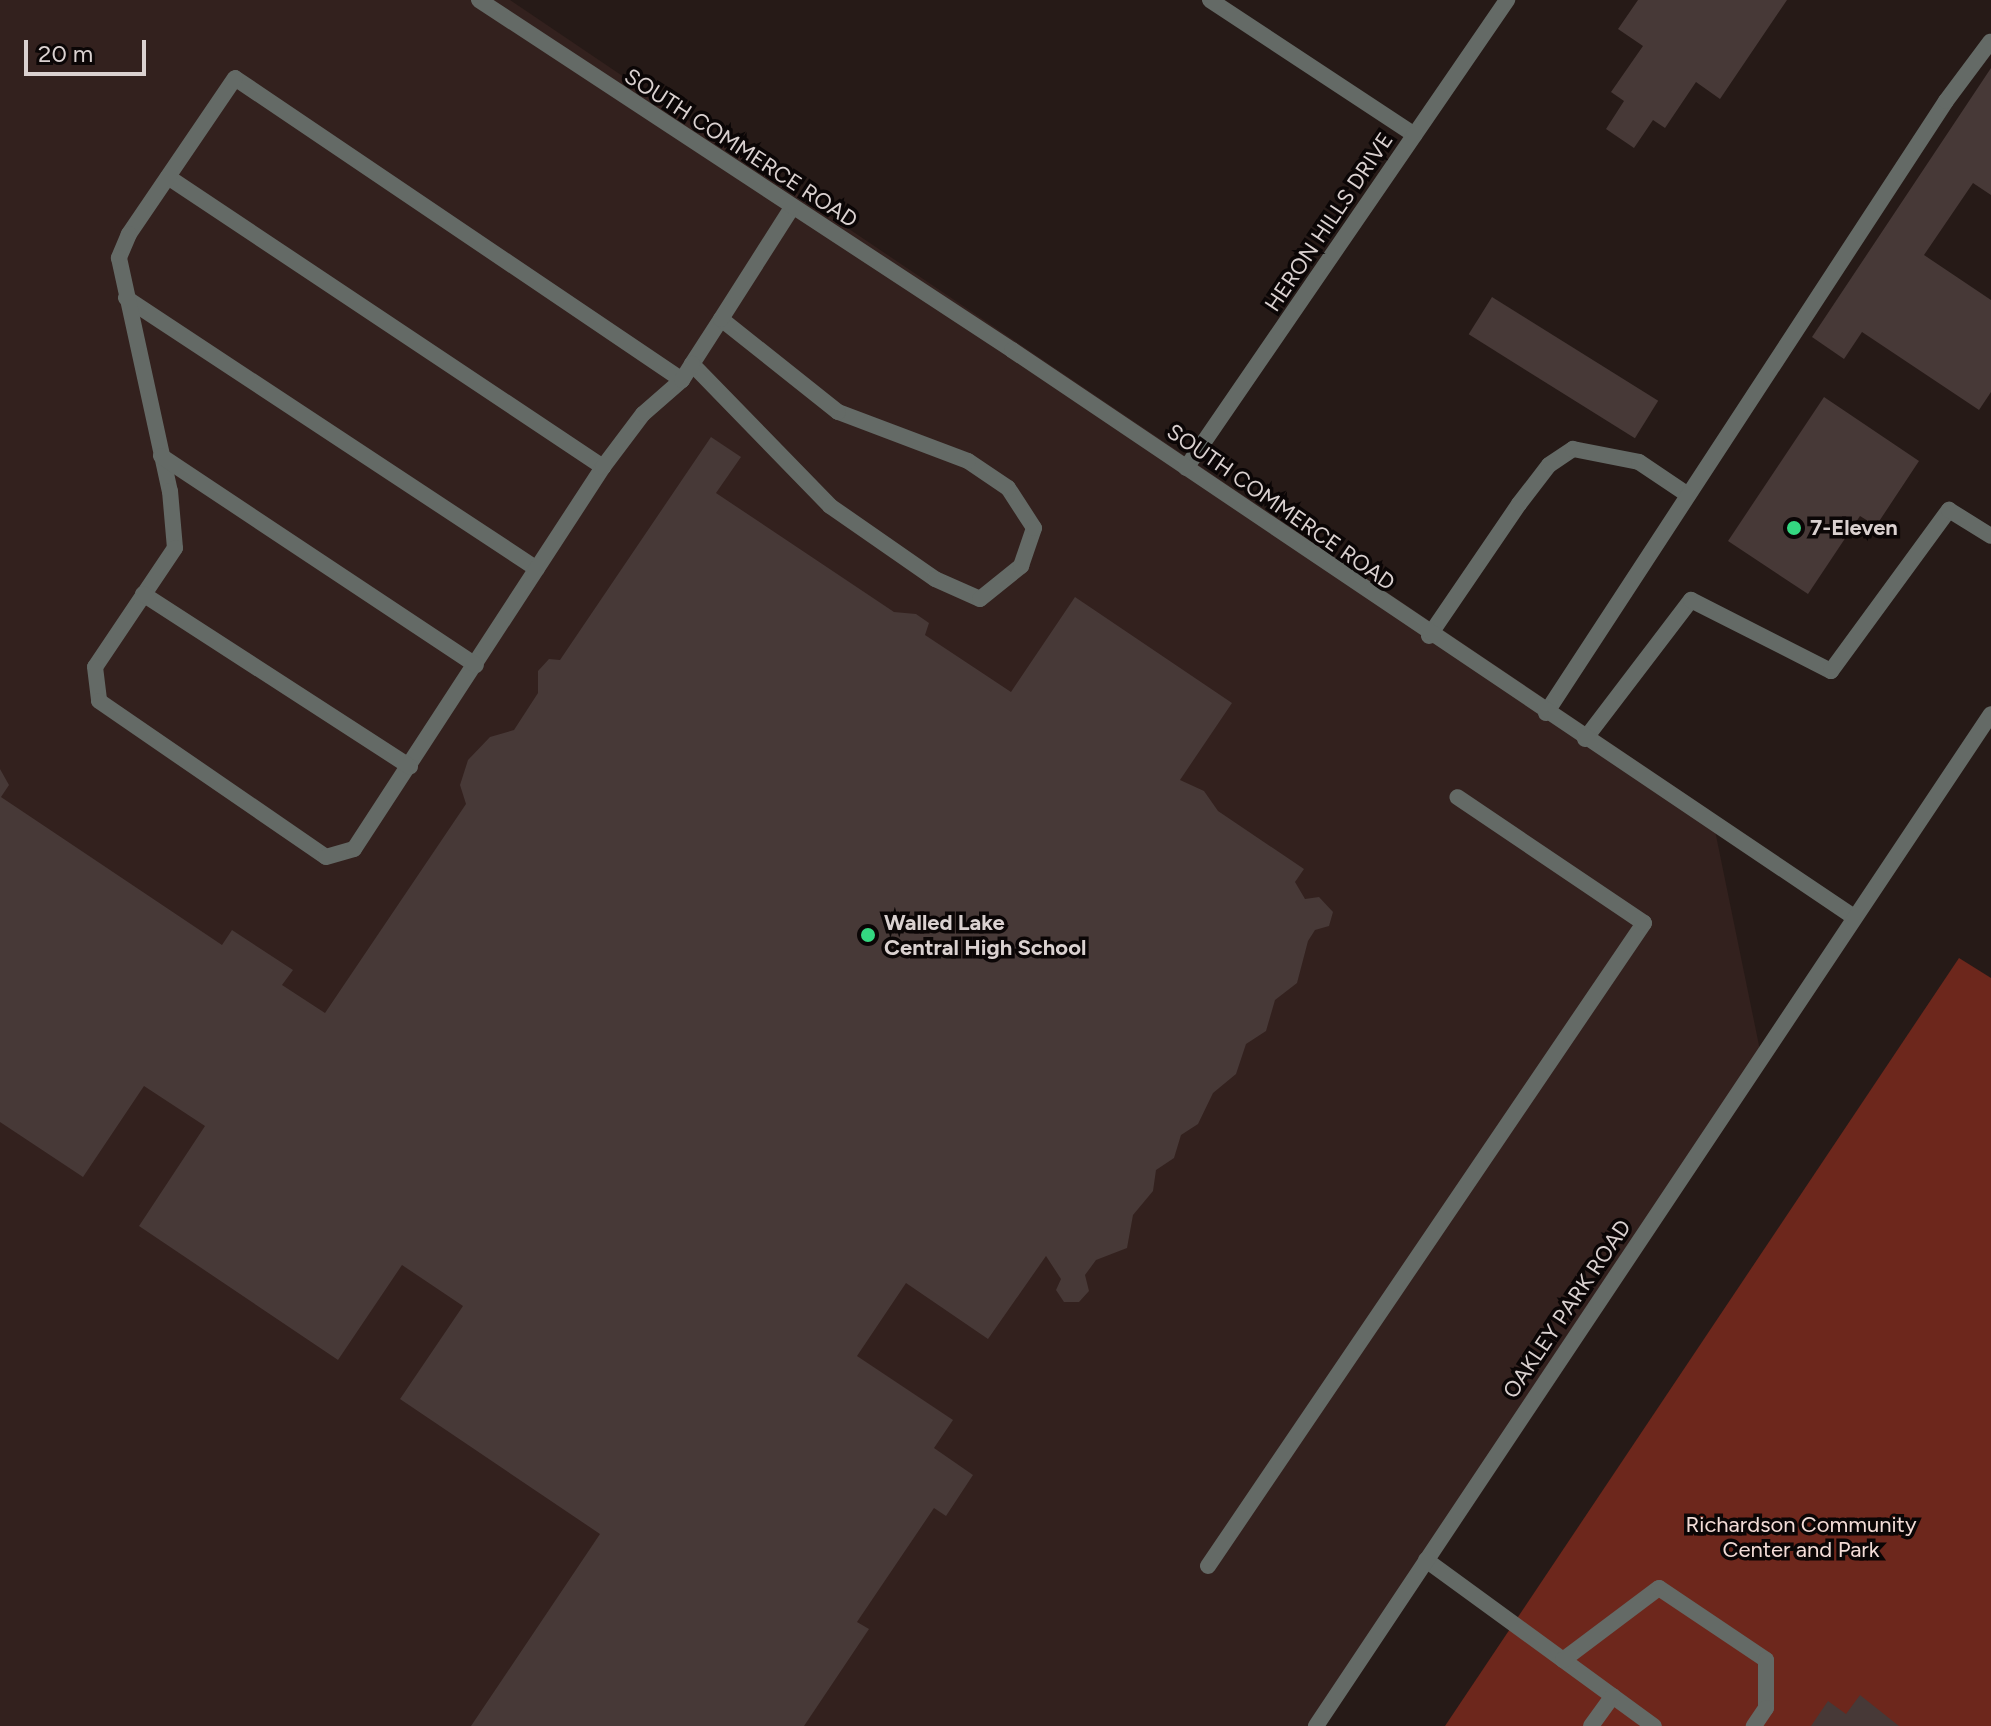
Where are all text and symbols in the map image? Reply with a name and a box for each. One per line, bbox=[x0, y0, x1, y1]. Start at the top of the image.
scale bar bbox=[28, 24, 150, 74]
text: 20 m bbox=[38, 39, 93, 68]
street label: SOUTH COMMERCE ROAD bbox=[620, 63, 862, 233]
street label: HERON HILLS DRIVE bbox=[1259, 127, 1399, 317]
street label: SOUTH COMMERCE ROAD bbox=[1162, 418, 1400, 596]
place label: 7-Eleven bbox=[1810, 515, 1898, 541]
marker: 7-Eleven bbox=[1785, 519, 1803, 537]
place label: Walled Lake Central High School bbox=[884, 909, 1086, 960]
marker: Walled Lake Central High School bbox=[859, 926, 877, 944]
street label: OAKLEY PARK ROAD bbox=[1497, 1215, 1637, 1403]
park label: Richardson Community Center and Park bbox=[1686, 1511, 1916, 1562]

